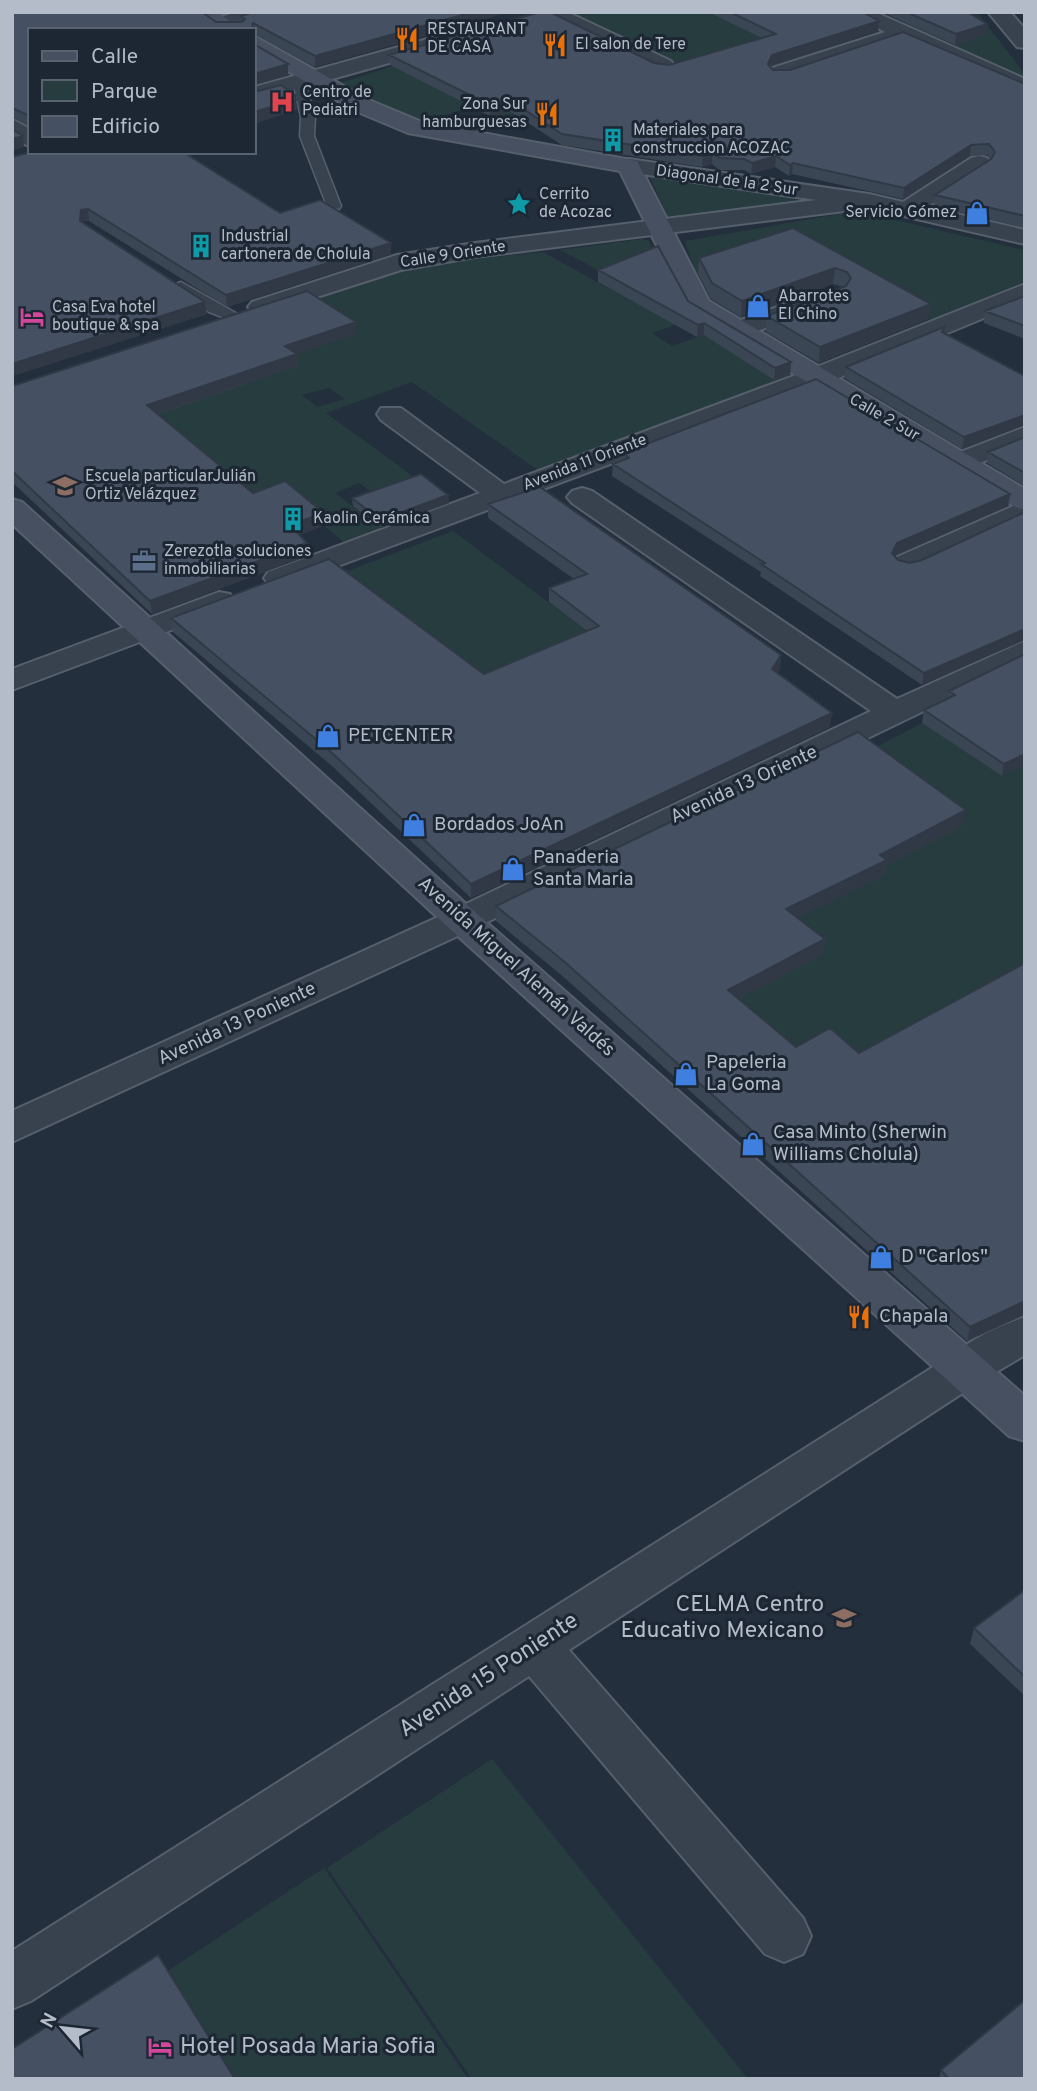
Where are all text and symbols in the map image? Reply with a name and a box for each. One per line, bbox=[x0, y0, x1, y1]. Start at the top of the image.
place label: RESTAURANT DE CASA bbox=[427, 20, 526, 58]
restaurant icon: RESTAURANT DE CASA bbox=[393, 25, 421, 53]
legend bbox=[28, 28, 256, 154]
restaurant icon: El salon de Tere bbox=[541, 31, 569, 59]
place label: El salon de Tere bbox=[575, 35, 686, 55]
text: Calle bbox=[91, 44, 138, 71]
text: Parque bbox=[91, 79, 158, 106]
place label: Centro de Pediatri bbox=[302, 83, 372, 121]
hospital icon: Centro de Pediatri bbox=[268, 88, 296, 116]
place label: Zona Sur hamburguesas bbox=[422, 95, 527, 133]
restaurant icon: Zona Sur hamburguesas bbox=[533, 100, 561, 128]
text: Edificio bbox=[91, 114, 160, 141]
place label: Materiales para construccion ACOZAC bbox=[633, 121, 790, 159]
building icon: Materiales para construccion ACOZAC bbox=[599, 126, 627, 154]
street label: Diagonal de la 2 Sur bbox=[655, 161, 799, 201]
place label: Cerrito de Acozac bbox=[539, 185, 612, 223]
place icon: Cerrito de Acozac bbox=[505, 190, 533, 218]
shop icon: Servicio Gómez bbox=[963, 199, 991, 227]
place label: Servicio Gómez bbox=[845, 203, 957, 223]
place label: Industrial cartonera de Cholula bbox=[221, 227, 370, 265]
building icon: Industrial cartonera de Cholula bbox=[187, 232, 215, 260]
street label: Calle 9 Oriente bbox=[399, 237, 507, 273]
place label: Abarrotes El Chino bbox=[778, 287, 849, 325]
shop icon: Abarrotes El Chino bbox=[744, 292, 772, 320]
place label: Casa Eva hotel boutique & spa bbox=[52, 298, 159, 336]
hotel icon: Casa Eva hotel boutique & spa bbox=[18, 303, 46, 331]
street label: Calle 2 Sur bbox=[845, 390, 923, 446]
street label: Avenida 11 Oriente bbox=[520, 430, 650, 496]
place label: Escuela particularJulián Ortiz Velázquez bbox=[85, 467, 256, 505]
school or university icon: Escuela particularJulián Ortiz Velázquez bbox=[51, 472, 79, 500]
building icon: Kaolin Cerámica bbox=[279, 505, 307, 533]
place label: Kaolin Cerámica bbox=[313, 509, 430, 529]
place label: Zerezotla soluciones inmobiliarias bbox=[164, 542, 311, 580]
office icon: Zerezotla soluciones inmobiliarias bbox=[130, 547, 158, 575]
shop icon: PETCENTER bbox=[314, 722, 342, 750]
place label: PETCENTER bbox=[348, 724, 453, 748]
street label: Avenida 13 Oriente bbox=[667, 740, 821, 830]
shop icon: Bordados JoAn bbox=[400, 811, 428, 839]
place label: Bordados JoAn bbox=[434, 813, 564, 837]
place label: Panaderia Santa Maria bbox=[533, 846, 634, 892]
shop icon: Panaderia Santa Maria bbox=[499, 855, 527, 883]
street label: Avenida Miguel Alemán Valdés bbox=[412, 872, 620, 1062]
street label: Avenida 13 Poniente bbox=[154, 977, 320, 1071]
place label: Papeleria La Goma bbox=[706, 1051, 787, 1097]
shop icon: Papeleria La Goma bbox=[672, 1060, 700, 1088]
place label: Casa Minto (Sherwin Williams Cholula) bbox=[773, 1121, 947, 1167]
shop icon: Casa Minto (Sherwin Williams Cholula) bbox=[739, 1130, 767, 1158]
shop icon: D "Carlos" bbox=[867, 1243, 895, 1271]
place label: D "Carlos" bbox=[901, 1245, 988, 1269]
restaurant icon: Chapala bbox=[845, 1303, 873, 1331]
place label: Chapala bbox=[879, 1305, 948, 1329]
place label: CELMA Centro Educativo Mexicano bbox=[621, 1591, 824, 1646]
school or university icon: CELMA Centro Educativo Mexicano bbox=[830, 1604, 858, 1632]
street label: Avenida 15 Poniente bbox=[394, 1607, 584, 1745]
north arrow bbox=[28, 1993, 98, 2063]
text: N bbox=[36, 2009, 64, 2033]
hotel icon: Hotel Posada Maria Sofia bbox=[146, 2033, 174, 2061]
place label: Hotel Posada Maria Sofia bbox=[180, 2033, 436, 2062]

